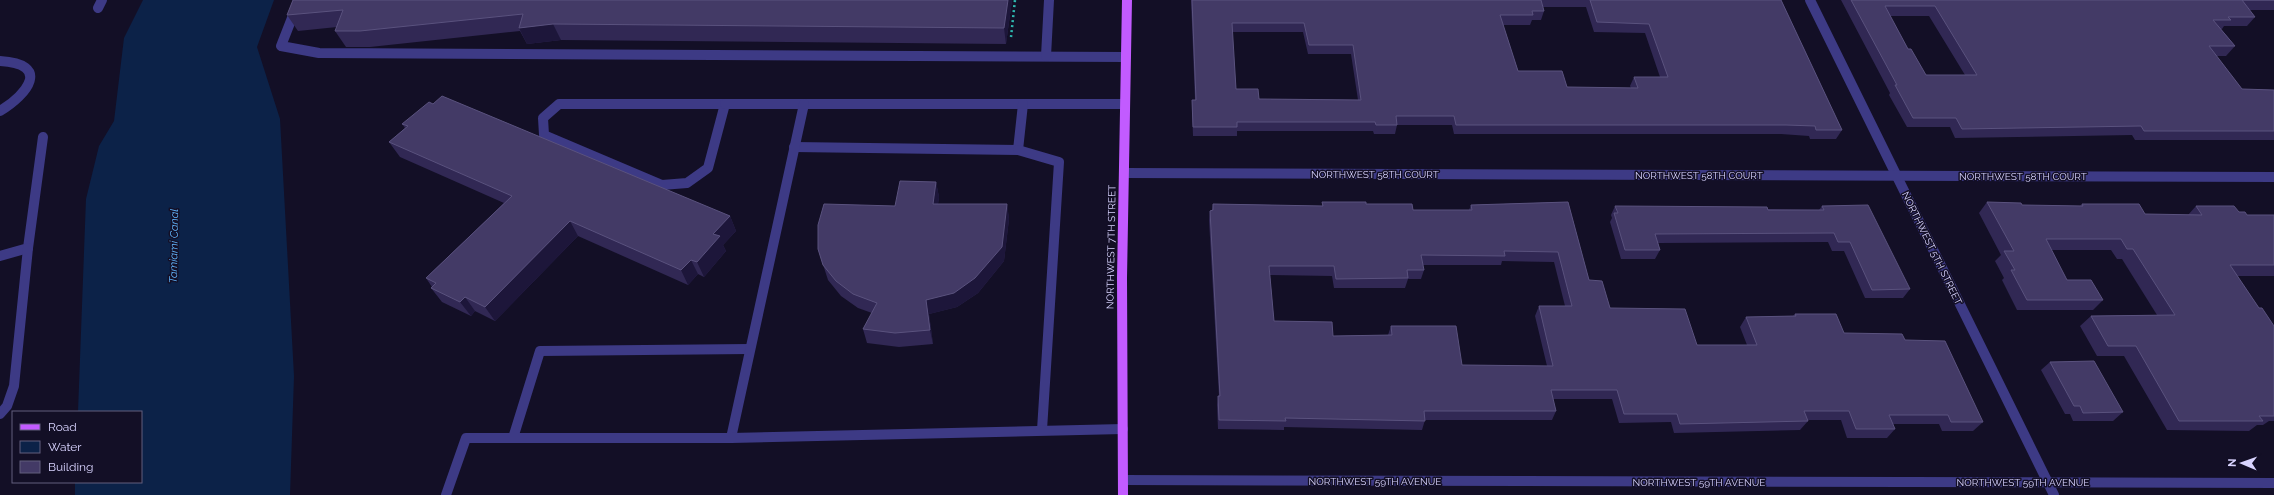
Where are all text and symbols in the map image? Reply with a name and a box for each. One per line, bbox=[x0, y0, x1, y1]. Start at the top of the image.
street label: NORTHWEST 58TH COURT bbox=[1311, 169, 1439, 180]
street label: NORTHWEST 58TH COURT bbox=[1635, 170, 1763, 181]
street label: NORTHWEST 58TH COURT bbox=[1959, 171, 2087, 182]
street label: NORTHWEST 7TH STREET bbox=[1104, 185, 1118, 309]
street label: NORTHWEST 5TH STREET bbox=[1900, 190, 1964, 306]
water label: Tamiami Canal bbox=[167, 208, 181, 283]
legend bbox=[12, 411, 142, 483]
text: Road bbox=[48, 420, 77, 434]
text: Water bbox=[48, 440, 82, 454]
north arrow bbox=[2222, 443, 2262, 483]
text: N bbox=[2226, 458, 2239, 467]
text: Building bbox=[48, 460, 94, 474]
street label: NORTHWEST 59TH AVENUE bbox=[1309, 476, 1441, 487]
street label: NORTHWEST 59TH AVENUE bbox=[1633, 477, 1765, 488]
street label: NORTHWEST 59TH AVENUE bbox=[1957, 477, 2089, 488]

